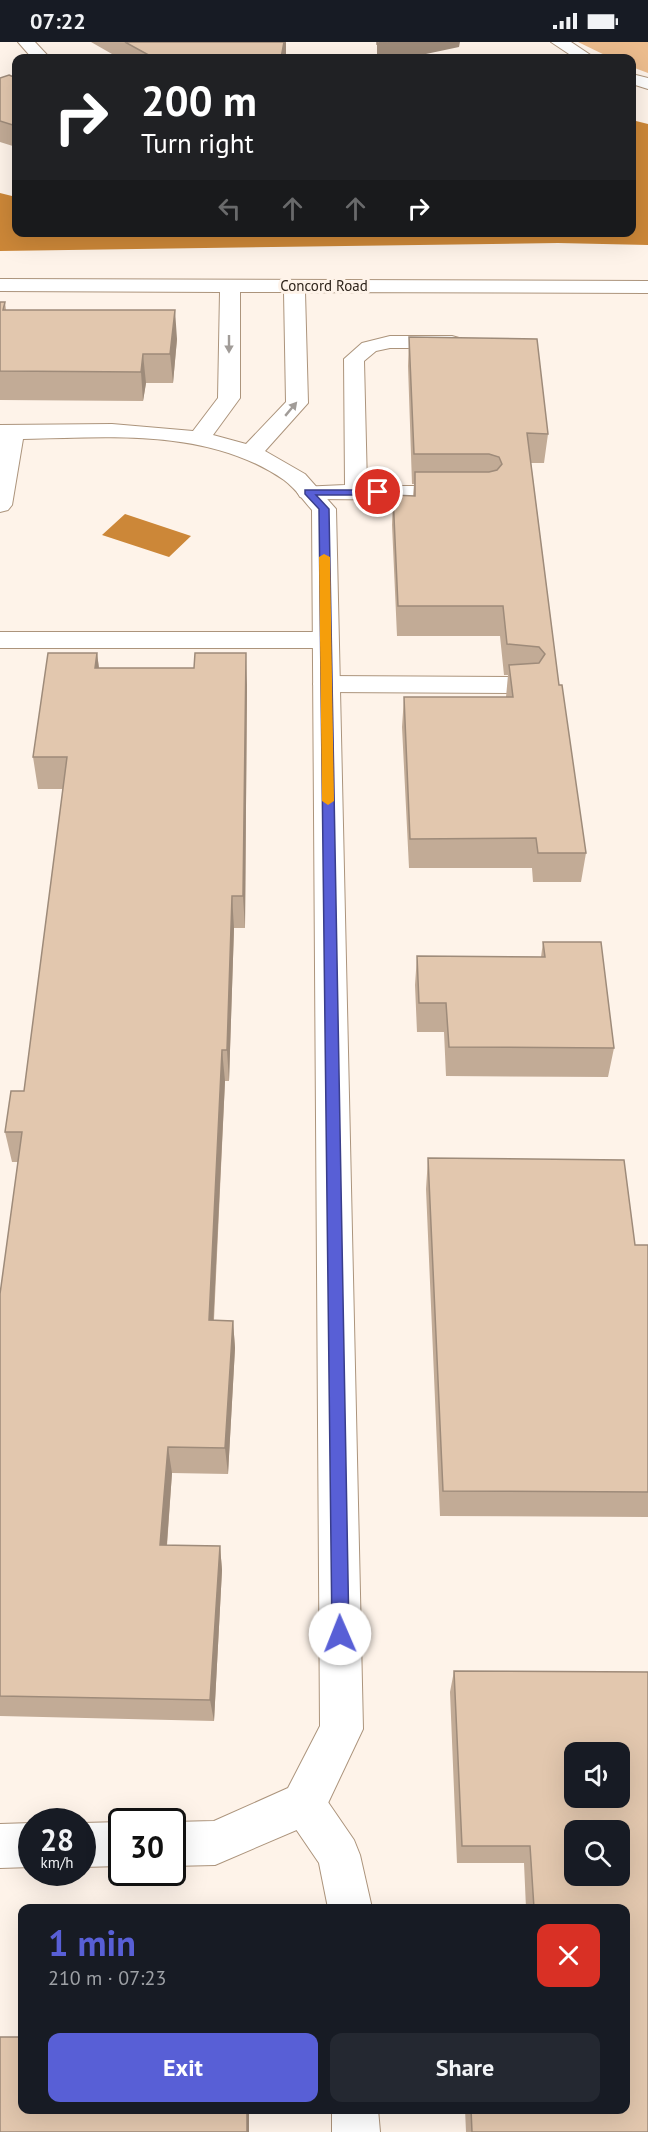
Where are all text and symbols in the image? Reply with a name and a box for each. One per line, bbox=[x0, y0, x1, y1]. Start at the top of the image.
text: 07:22 bbox=[30, 7, 86, 35]
text: 200 m bbox=[141, 73, 257, 128]
icon: right bbox=[42, 78, 120, 156]
text: Turn right bbox=[141, 126, 254, 160]
icon: left bbox=[213, 192, 246, 225]
icon: ahead bbox=[276, 192, 309, 225]
icon: ahead bbox=[339, 192, 372, 225]
icon: right bbox=[402, 192, 435, 225]
street label: Concord Road bbox=[280, 276, 368, 295]
one-way arrow bbox=[224, 334, 234, 353]
one-way arrow bbox=[284, 402, 297, 417]
pin bbox=[352, 466, 403, 517]
icon: arrive bbox=[361, 475, 394, 508]
position arrow bbox=[308, 1602, 372, 1666]
map controls bbox=[564, 1742, 630, 1886]
button: sound bbox=[564, 1742, 630, 1808]
speed limit sign: 30 bbox=[108, 1808, 186, 1886]
text: 28 bbox=[40, 1820, 74, 1859]
button: search bbox=[564, 1820, 630, 1886]
text: km/h bbox=[41, 1853, 73, 1872]
text: 1 min bbox=[48, 1919, 136, 1966]
button: close bbox=[537, 1924, 600, 1987]
text: 210 m · 07:23 bbox=[48, 1965, 166, 1991]
button: Exit bbox=[48, 2033, 318, 2102]
button: Share bbox=[330, 2033, 600, 2102]

